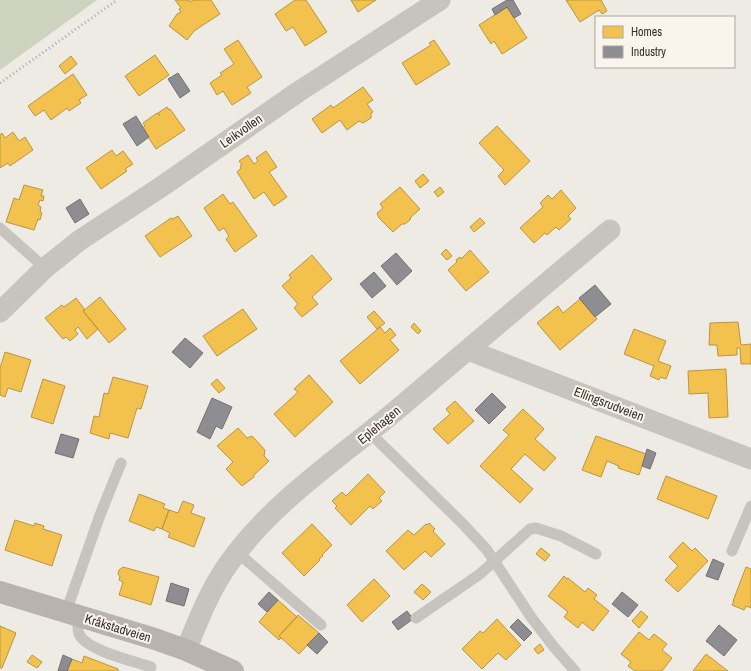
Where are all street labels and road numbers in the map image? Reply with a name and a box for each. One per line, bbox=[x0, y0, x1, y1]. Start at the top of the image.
street label: Leikvollen bbox=[216, 110, 266, 152]
street label: Ellingsrudveien bbox=[572, 383, 646, 425]
street label: Eplehagen bbox=[354, 402, 404, 448]
street label: Kråkstadveien bbox=[83, 610, 153, 646]

